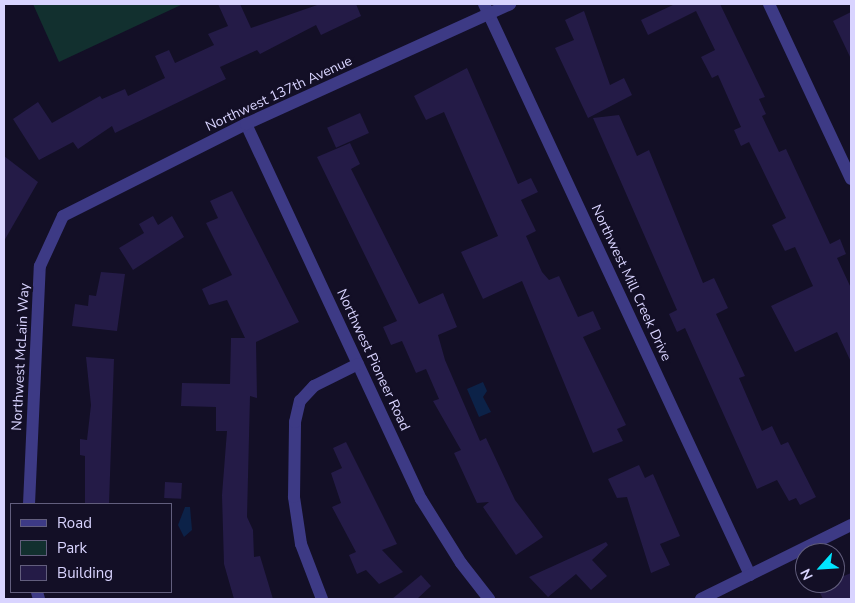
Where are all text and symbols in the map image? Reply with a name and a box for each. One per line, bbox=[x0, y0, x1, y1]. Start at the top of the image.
street label: Northwest 137th Avenue bbox=[203, 53, 355, 135]
street label: Northwest Mill Creek Drive bbox=[587, 202, 675, 364]
street label: Northwest McLain Way bbox=[9, 283, 33, 431]
street label: Northwest Pioneer Road bbox=[333, 286, 413, 434]
legend bbox=[10, 503, 172, 593]
text: Road bbox=[57, 513, 92, 533]
text: Park bbox=[57, 538, 87, 558]
north arrow bbox=[795, 543, 845, 593]
text: Building bbox=[57, 563, 113, 583]
text: N bbox=[796, 565, 818, 583]

